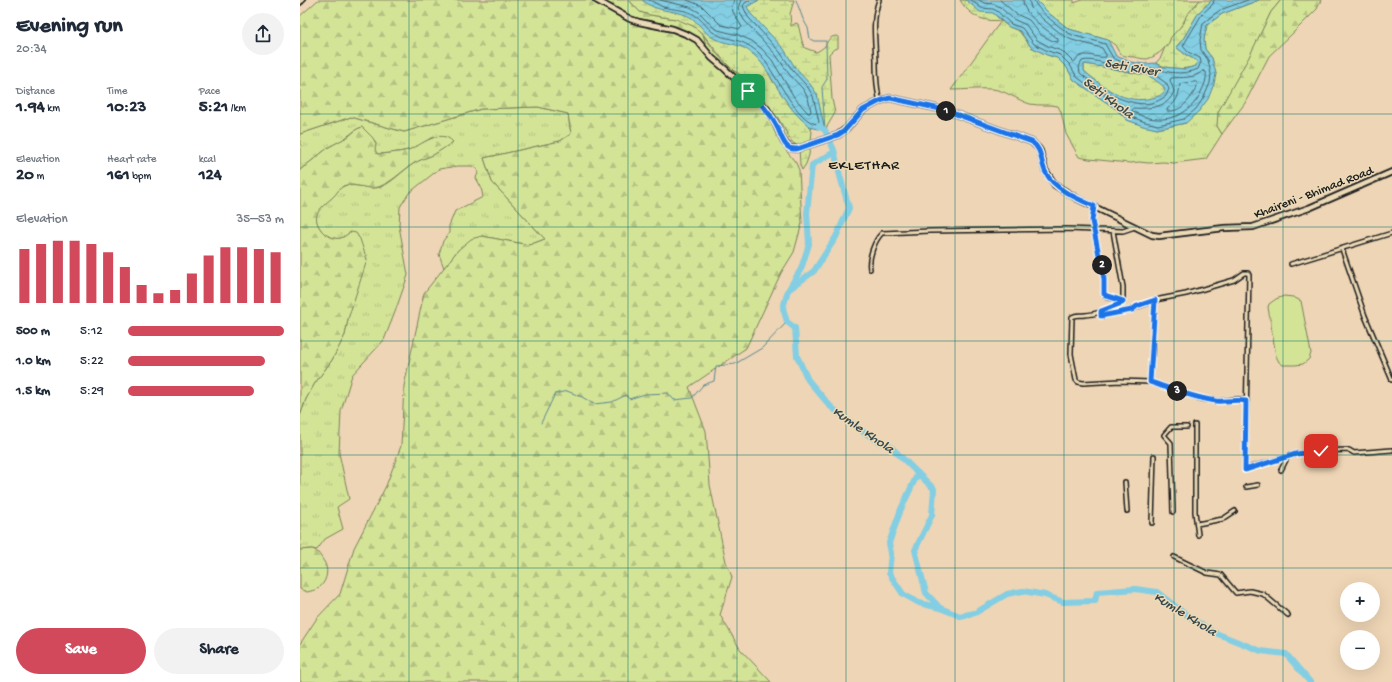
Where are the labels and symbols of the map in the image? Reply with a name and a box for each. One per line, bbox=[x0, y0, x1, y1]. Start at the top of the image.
water label: Seti River bbox=[1103, 55, 1163, 82]
pin bbox=[731, 74, 765, 108]
water label: Seti Khola bbox=[1079, 74, 1137, 124]
pin: 1 bbox=[936, 101, 956, 121]
district label: EKLETHAR bbox=[828, 157, 900, 175]
street label: Khaireni - Bhimad Road bbox=[1252, 163, 1377, 223]
pin: 2 bbox=[1092, 255, 1112, 275]
pin: 3 bbox=[1167, 381, 1187, 401]
water label: Kumle Khola bbox=[829, 404, 898, 459]
pin bbox=[1304, 434, 1338, 468]
water label: Kumle Khola bbox=[1150, 589, 1220, 642]

